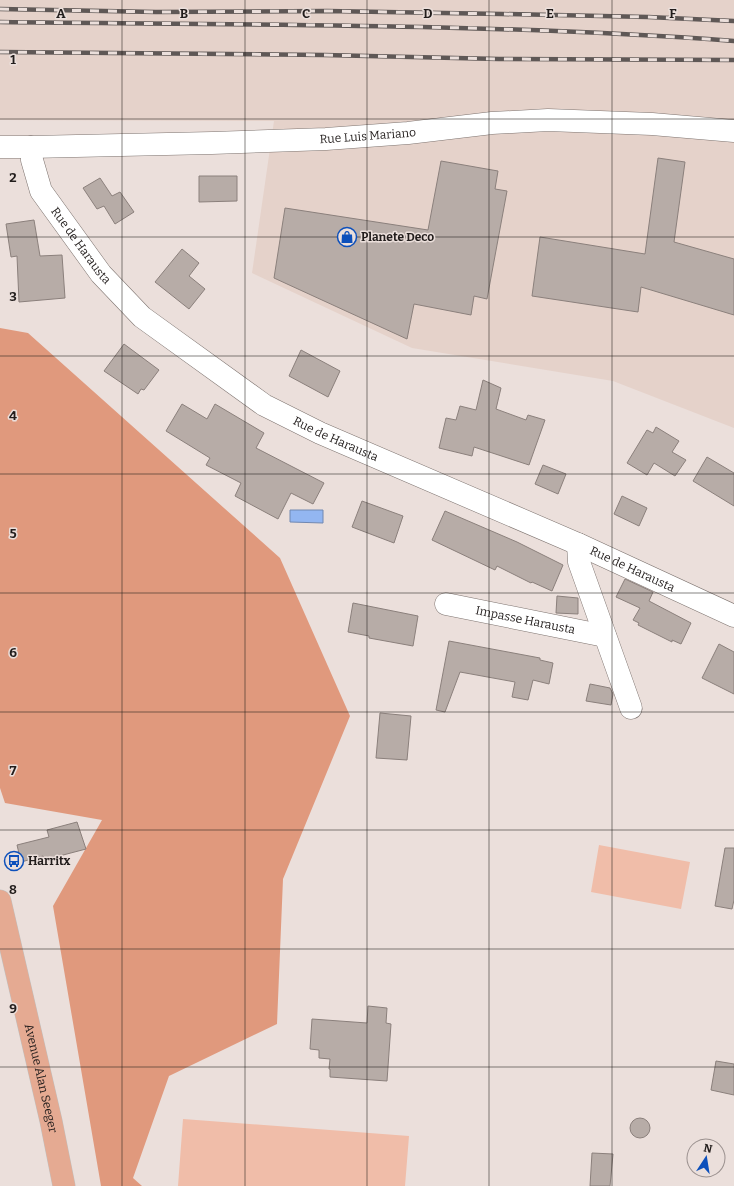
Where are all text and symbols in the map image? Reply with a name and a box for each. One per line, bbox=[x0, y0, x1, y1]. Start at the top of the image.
text: A bbox=[56, 6, 66, 21]
text: B bbox=[180, 6, 188, 21]
text: C bbox=[302, 6, 310, 21]
text: D bbox=[423, 6, 433, 21]
text: E bbox=[546, 6, 554, 21]
text: F bbox=[669, 6, 677, 21]
text: 1 bbox=[10, 52, 16, 67]
street label: Rue Luis Mariano bbox=[319, 125, 417, 146]
text: 2 bbox=[9, 170, 17, 185]
street label: Rue de Harausta bbox=[48, 205, 114, 287]
shop icon: Planete Deco bbox=[336, 226, 358, 248]
place label: Planete Deco bbox=[361, 230, 434, 244]
text: 3 bbox=[9, 289, 17, 304]
text: 4 bbox=[9, 408, 17, 423]
street label: Rue de Harausta bbox=[291, 414, 381, 464]
text: 5 bbox=[9, 526, 17, 541]
street label: Rue de Harausta bbox=[588, 544, 677, 595]
street label: Impasse Harausta bbox=[474, 603, 577, 637]
text: 6 bbox=[9, 645, 17, 660]
text: 7 bbox=[10, 763, 17, 778]
bus stop icon: Harritx bbox=[3, 850, 25, 872]
place label: Harritx bbox=[28, 854, 71, 868]
text: 8 bbox=[9, 882, 17, 897]
text: 9 bbox=[9, 1001, 17, 1016]
street label: Avenue Alan Seeger bbox=[22, 1022, 60, 1135]
north arrow bbox=[686, 1138, 726, 1178]
text: N bbox=[702, 1141, 714, 1156]

